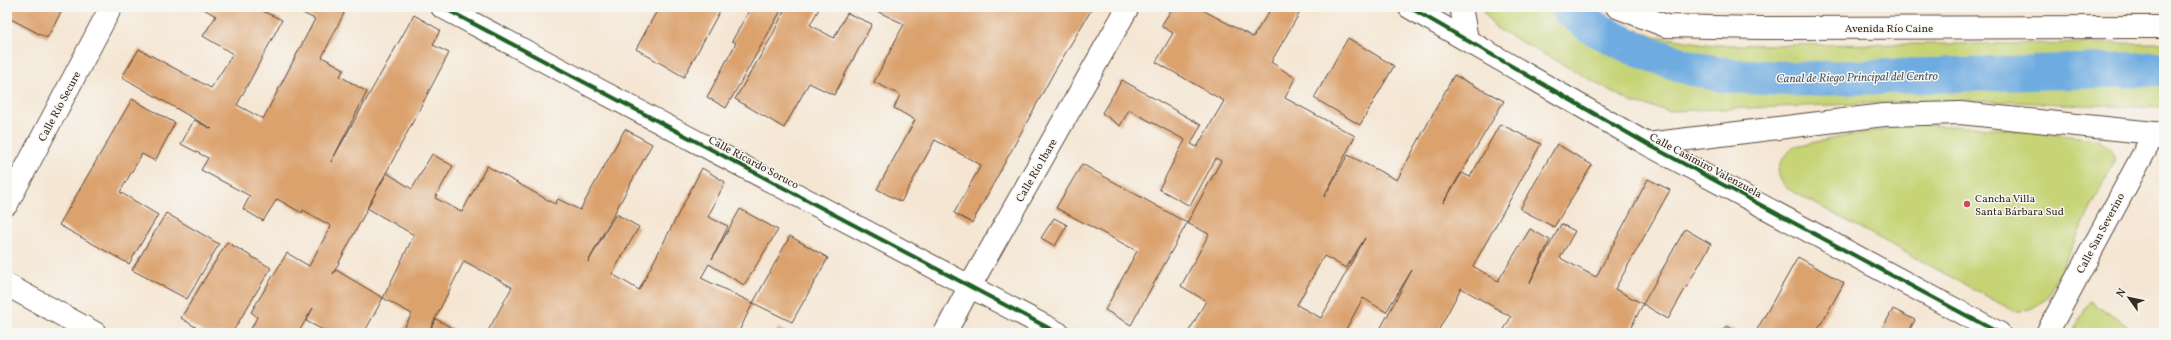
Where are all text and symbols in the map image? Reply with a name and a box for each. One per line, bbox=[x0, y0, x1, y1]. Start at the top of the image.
street label: Avenida Río Caine bbox=[1845, 22, 1933, 37]
street label: Calle Río Secure bbox=[35, 69, 85, 145]
water label: Canal de Riego Principal del Centro bbox=[1776, 69, 1939, 87]
street label: Calle Casimiro Valenzuela bbox=[1646, 130, 1765, 203]
street label: Calle Ricardo Soruco bbox=[706, 133, 801, 194]
street label: Calle Río Ibare bbox=[1013, 136, 1061, 205]
street label: Calle San Severino bbox=[2074, 191, 2129, 277]
place label: Cancha Villa Santa Bárbara Sud bbox=[1975, 192, 2064, 220]
marker: Cancha Villa Santa Bárbara Sud bbox=[1962, 199, 1972, 209]
north arrow bbox=[2109, 278, 2149, 318]
text: N bbox=[2113, 286, 2130, 301]

